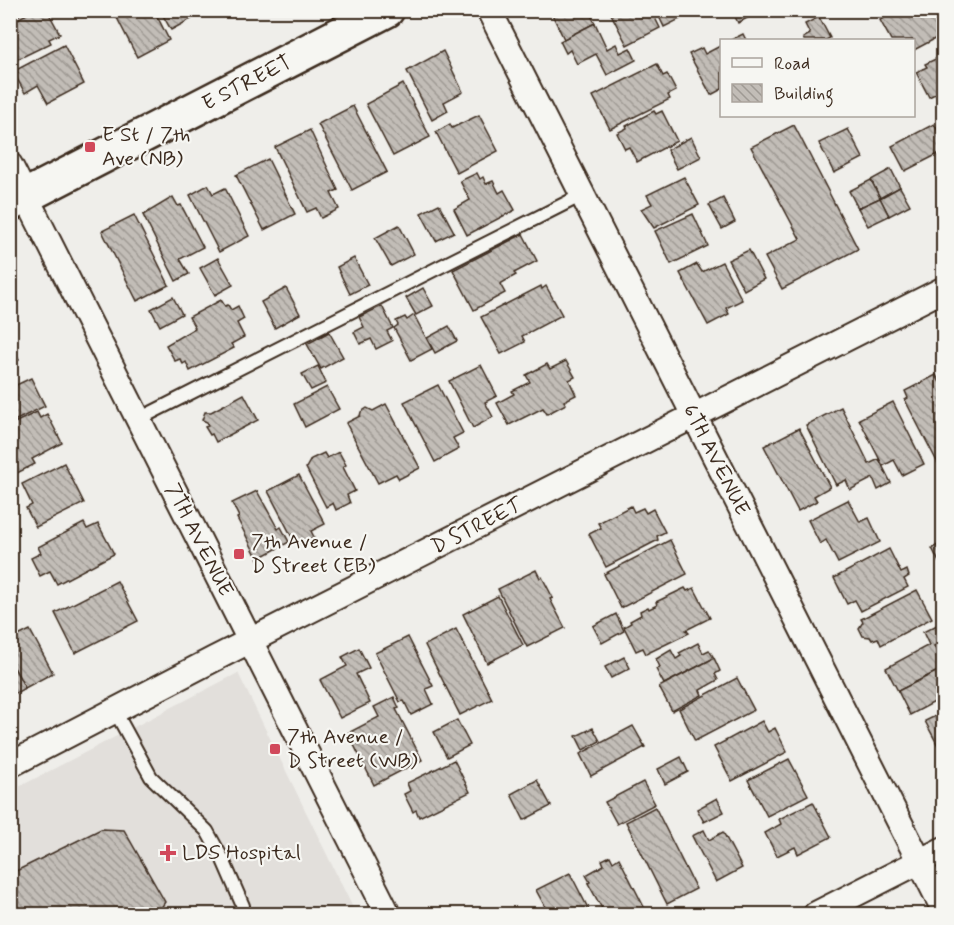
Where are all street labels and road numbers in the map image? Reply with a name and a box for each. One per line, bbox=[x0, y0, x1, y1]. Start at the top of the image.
street label: E STREET bbox=[197, 48, 297, 118]
street label: 6TH AVENUE bbox=[676, 399, 756, 521]
street label: 7TH AVENUE bbox=[158, 479, 240, 601]
street label: D STREET bbox=[427, 491, 528, 561]

